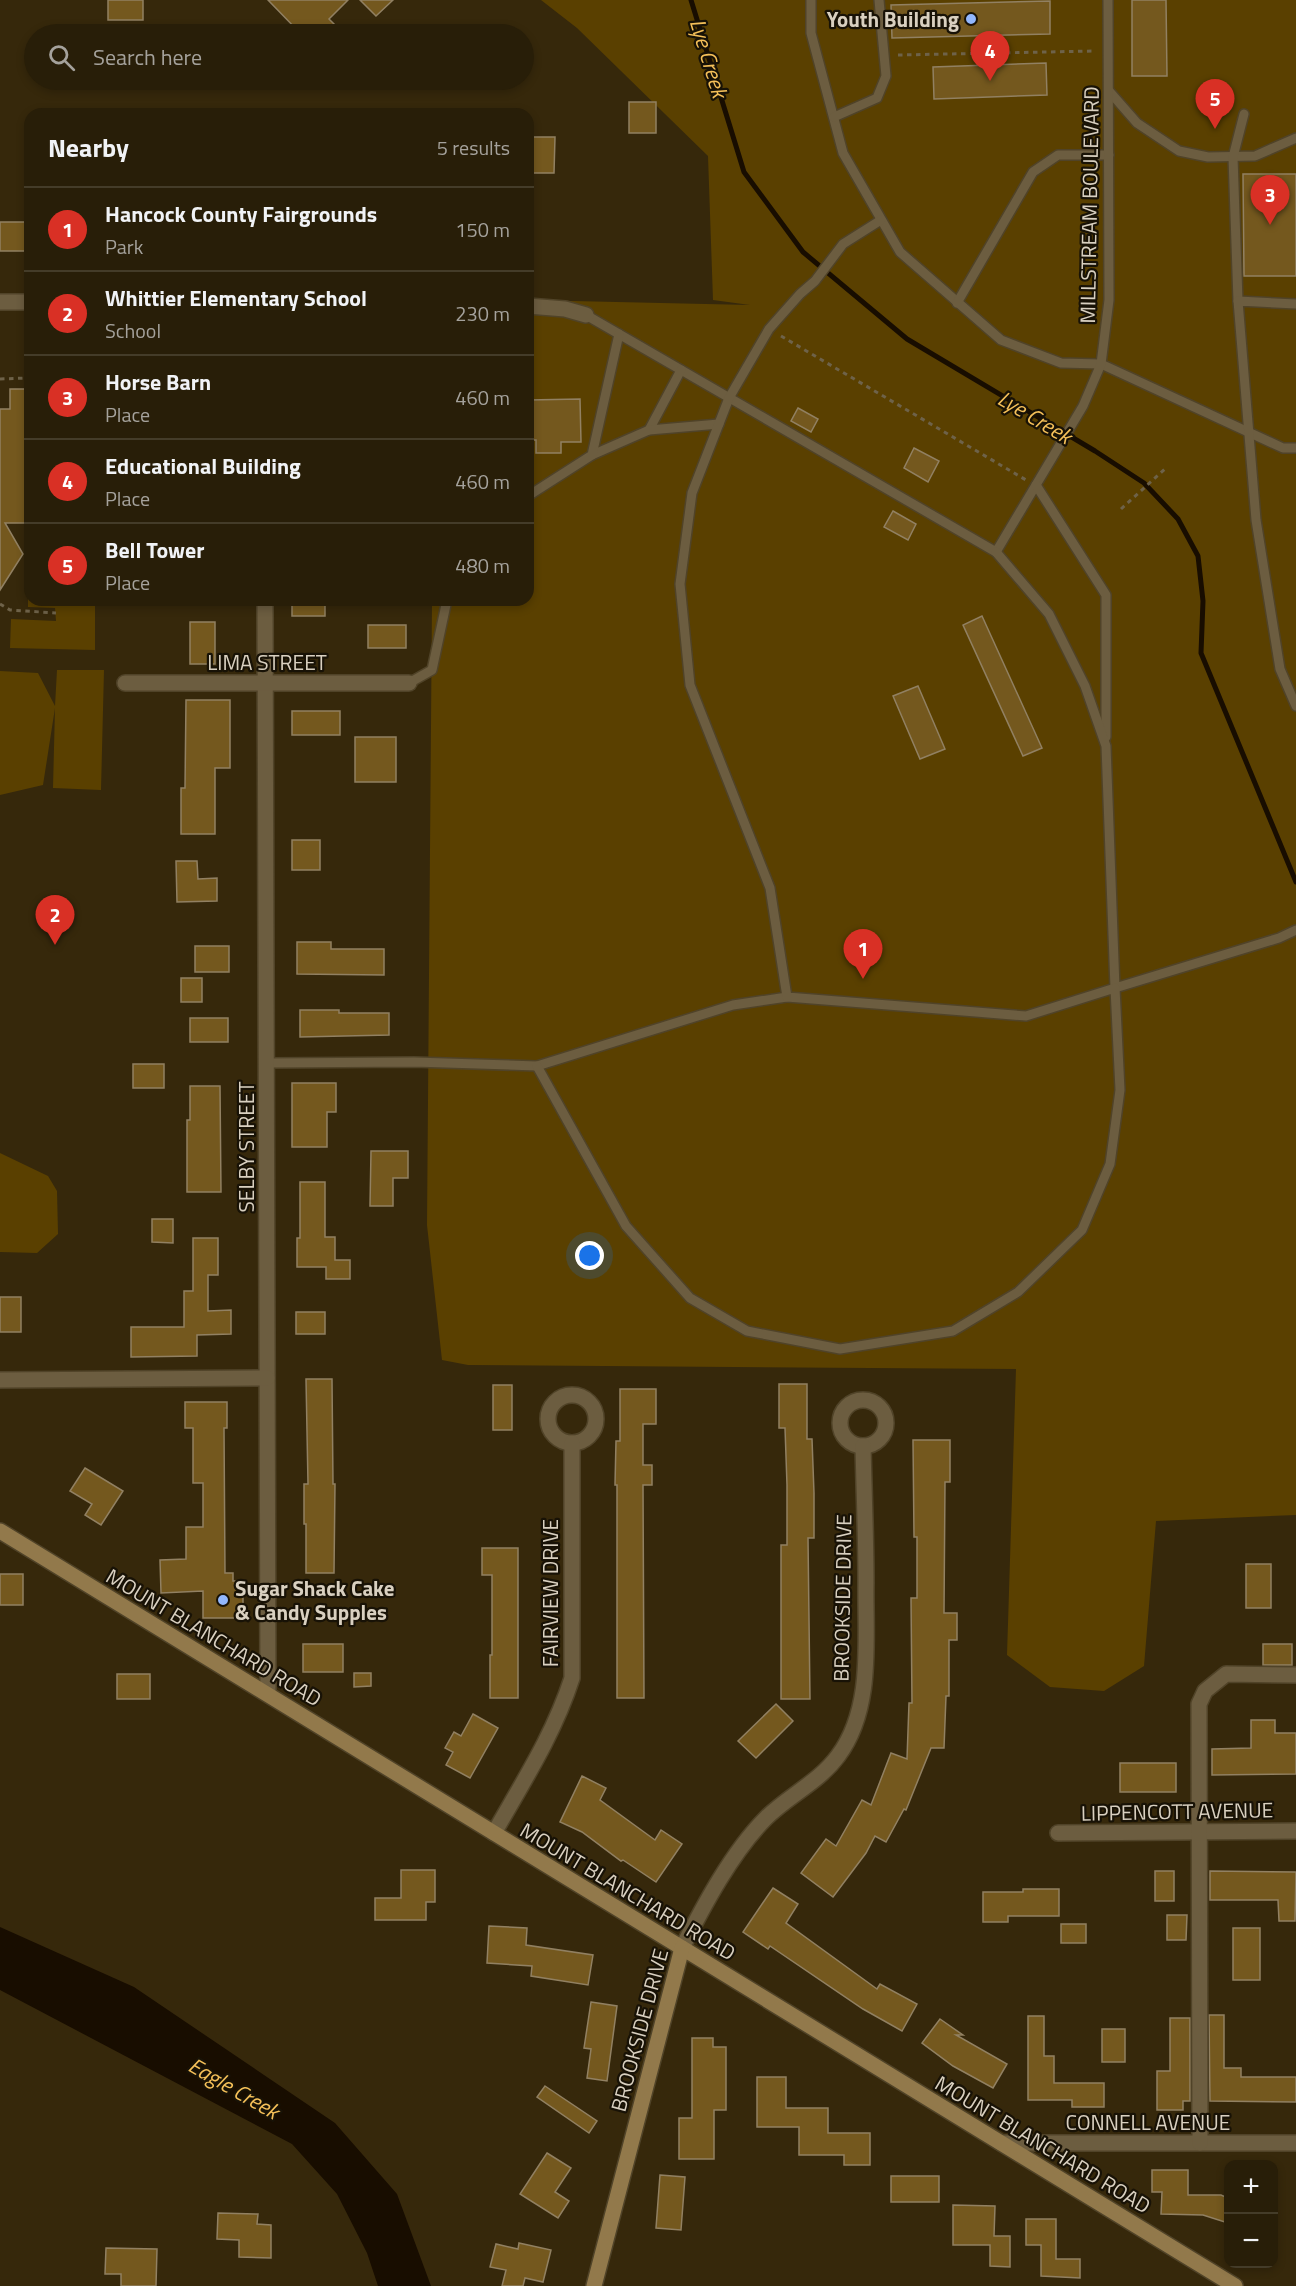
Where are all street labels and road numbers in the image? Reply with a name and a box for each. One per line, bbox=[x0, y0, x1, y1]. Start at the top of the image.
street label: MILLSTREAM BOULEVARD bbox=[1071, 86, 1107, 324]
street label: LIMA STREET bbox=[207, 646, 327, 678]
street label: SELBY STREET bbox=[230, 1081, 262, 1213]
street label: BROOKSIDE DRIVE bbox=[825, 1514, 859, 1682]
street label: FAIRVIEW DRIVE bbox=[534, 1519, 566, 1667]
street label: MOUNT BLANCHARD ROAD bbox=[100, 1560, 328, 1714]
street label: LIPPENCOTT AVENUE bbox=[1081, 1793, 1273, 1829]
street label: MOUNT BLANCHARD ROAD bbox=[514, 1814, 742, 1968]
street label: BROOKSIDE DRIVE bbox=[602, 1945, 676, 2115]
street label: MOUNT BLANCHARD ROAD bbox=[929, 2067, 1157, 2221]
street label: CONNELL AVENUE bbox=[1066, 2106, 1230, 2138]

